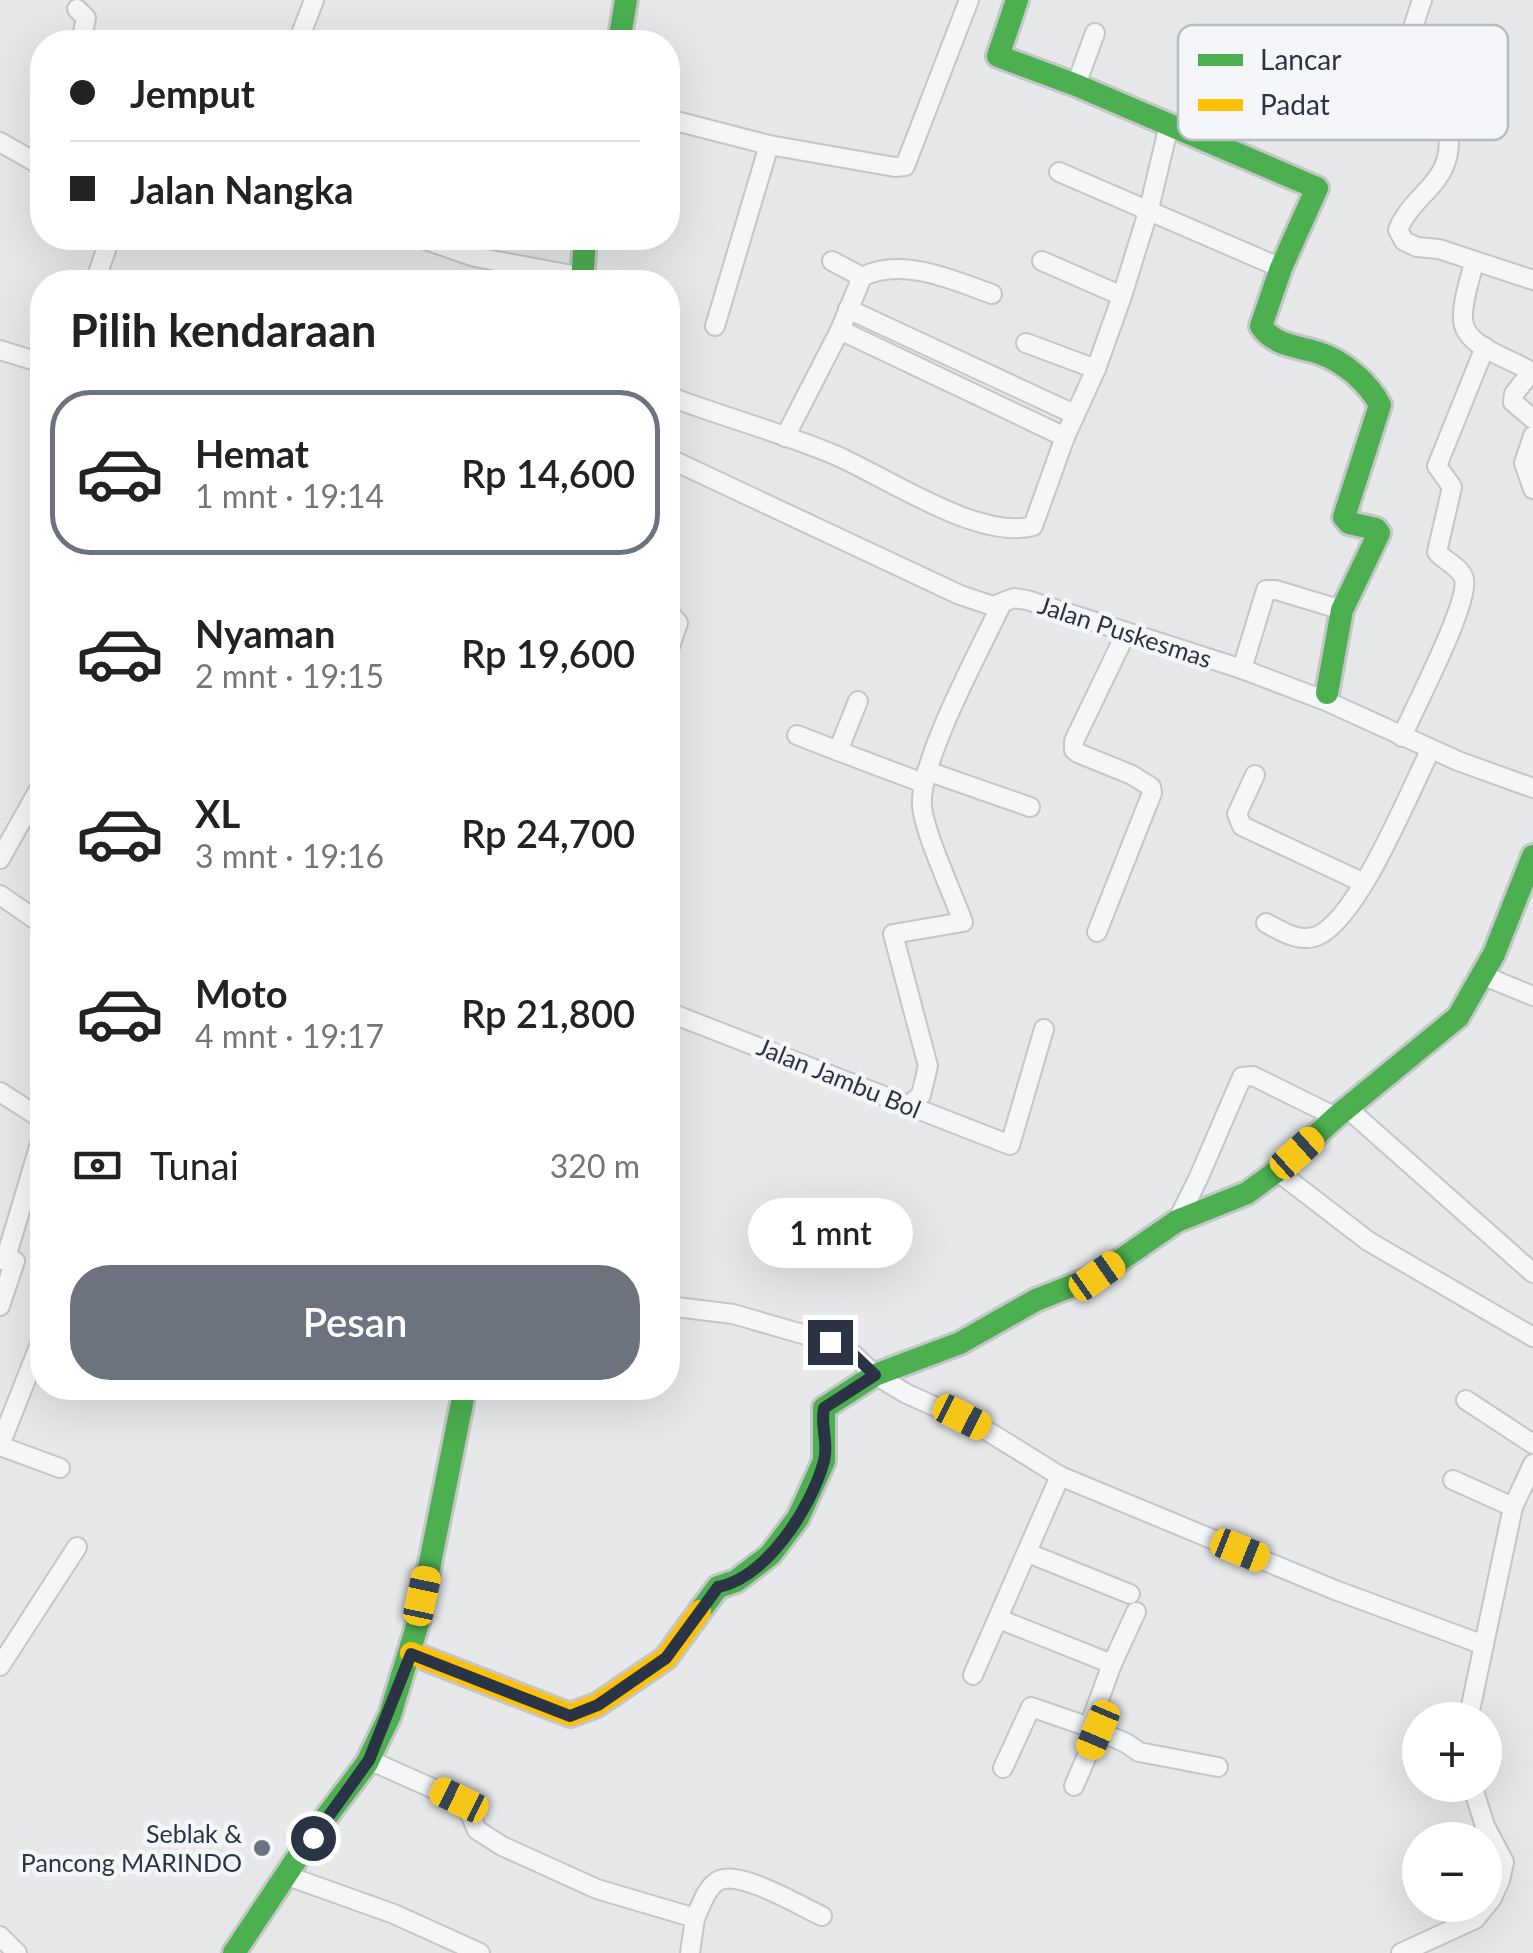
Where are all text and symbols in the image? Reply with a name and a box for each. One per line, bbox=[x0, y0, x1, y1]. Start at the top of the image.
legend bbox=[1178, 25, 1508, 140]
text: Lancar bbox=[1260, 42, 1341, 76]
text: Jemput bbox=[130, 70, 255, 116]
text: Padat bbox=[1260, 87, 1330, 121]
text: Jalan Nangka bbox=[130, 166, 353, 212]
text: Pilih kendaraan bbox=[70, 303, 376, 357]
icon: car bbox=[75, 428, 165, 518]
text: Hemat bbox=[195, 430, 309, 476]
text: Rp 14,600 bbox=[461, 450, 635, 496]
text: 1 mnt · 19:14 bbox=[195, 476, 384, 515]
street label: Jalan Puskesmas bbox=[1035, 589, 1216, 673]
icon: car bbox=[75, 608, 165, 698]
text: Nyaman bbox=[195, 610, 335, 656]
text: Rp 19,600 bbox=[461, 630, 635, 676]
text: 2 mnt · 19:15 bbox=[195, 656, 384, 695]
icon: car bbox=[75, 788, 165, 878]
text: XL bbox=[195, 790, 240, 836]
text: Rp 24,700 bbox=[461, 810, 635, 856]
text: 3 mnt · 19:16 bbox=[195, 836, 384, 875]
icon: car bbox=[75, 968, 165, 1058]
text: Moto bbox=[195, 970, 288, 1016]
text: Rp 21,800 bbox=[461, 990, 635, 1036]
text: 4 mnt · 19:17 bbox=[195, 1016, 384, 1055]
street label: Jalan Jambu Bol bbox=[753, 1031, 926, 1124]
car bbox=[1265, 1122, 1329, 1184]
icon: cash bbox=[70, 1138, 125, 1193]
text: Tunai bbox=[150, 1142, 239, 1188]
text: 320 m bbox=[550, 1146, 640, 1185]
callout: 1 mnt bbox=[748, 1197, 912, 1267]
text: 1 mnt bbox=[789, 1213, 872, 1252]
car bbox=[1064, 1247, 1130, 1305]
button: Pesan bbox=[70, 1265, 640, 1380]
route end bbox=[808, 1320, 853, 1365]
car bbox=[928, 1390, 996, 1444]
car bbox=[1207, 1525, 1273, 1575]
car bbox=[401, 1564, 443, 1628]
car bbox=[1072, 1697, 1124, 1763]
map controls bbox=[1402, 1702, 1502, 1922]
button: + bbox=[1402, 1702, 1502, 1802]
car bbox=[425, 1773, 493, 1827]
route start bbox=[291, 1816, 336, 1861]
place label: Seblak & Pancong MARINDO bbox=[21, 1818, 242, 1877]
button: − bbox=[1402, 1822, 1502, 1922]
marker: Seblak & Pancong MARINDO bbox=[251, 1837, 273, 1859]

